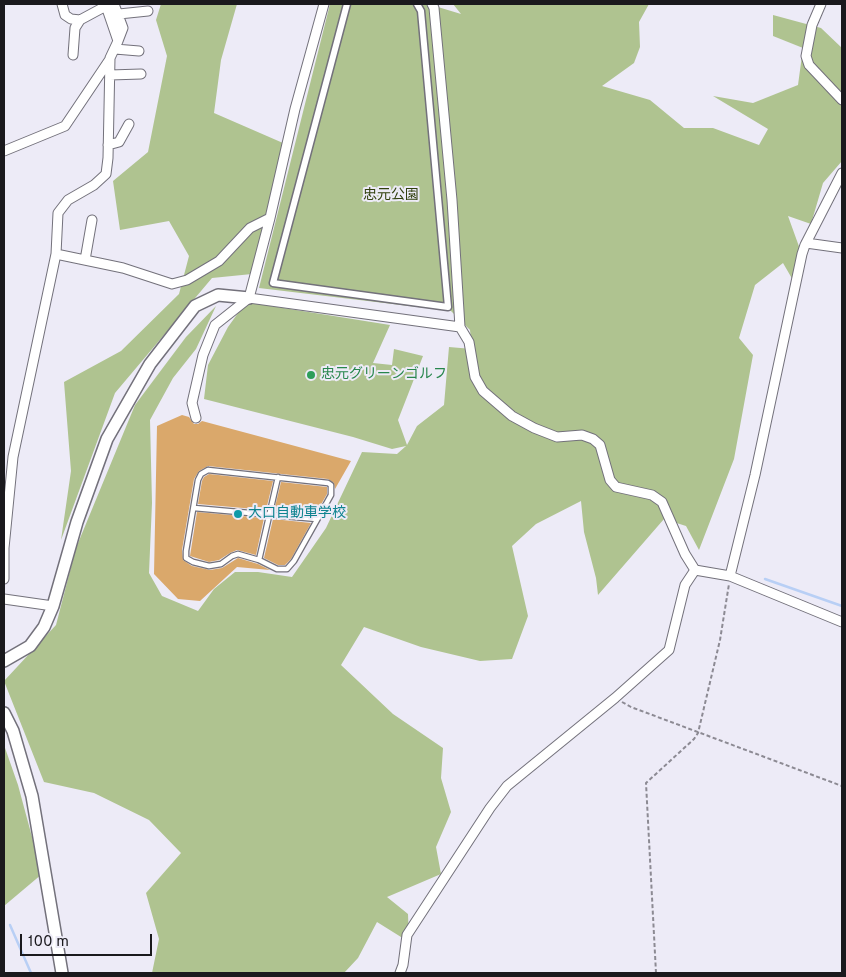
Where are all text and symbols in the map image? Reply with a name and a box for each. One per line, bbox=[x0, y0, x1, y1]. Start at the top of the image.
park label: 忠元公園 bbox=[363, 188, 419, 204]
place label: 忠元グリーンゴルフ bbox=[321, 367, 447, 383]
marker: 忠元グリーンゴルフ bbox=[305, 369, 317, 381]
place label: 大口自動車学校 bbox=[248, 506, 346, 522]
marker: 大口自動車学校 bbox=[232, 508, 244, 520]
scale bar bbox=[22, 924, 155, 956]
text: 100 m bbox=[28, 933, 69, 952]

